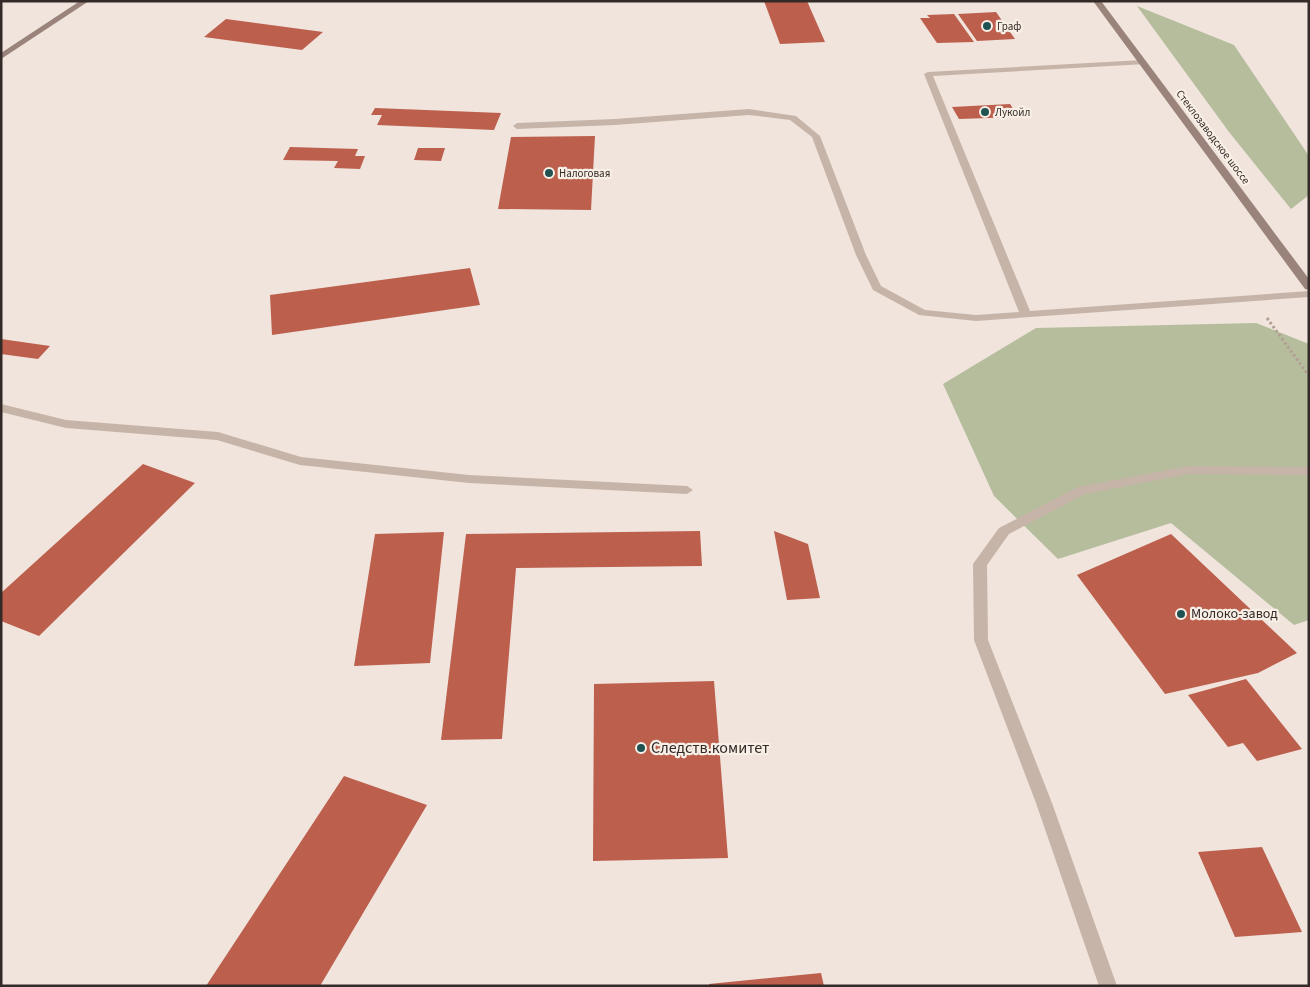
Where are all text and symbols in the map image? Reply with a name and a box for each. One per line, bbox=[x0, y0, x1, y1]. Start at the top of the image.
place label: Граф bbox=[997, 19, 1021, 34]
marker: Граф bbox=[981, 20, 993, 32]
street label: Стеклозаводское шоссе bbox=[1173, 87, 1254, 188]
place label: Лукойл bbox=[995, 105, 1030, 120]
marker: Лукойл bbox=[979, 106, 991, 118]
place label: Налоговая bbox=[559, 166, 610, 181]
marker: Налоговая bbox=[543, 167, 555, 179]
place label: Молоко-завод bbox=[1191, 604, 1278, 624]
marker: Молоко-завод bbox=[1175, 608, 1187, 620]
place label: Следств.комитет bbox=[651, 737, 769, 759]
marker: Следств.комитет bbox=[635, 742, 647, 754]

